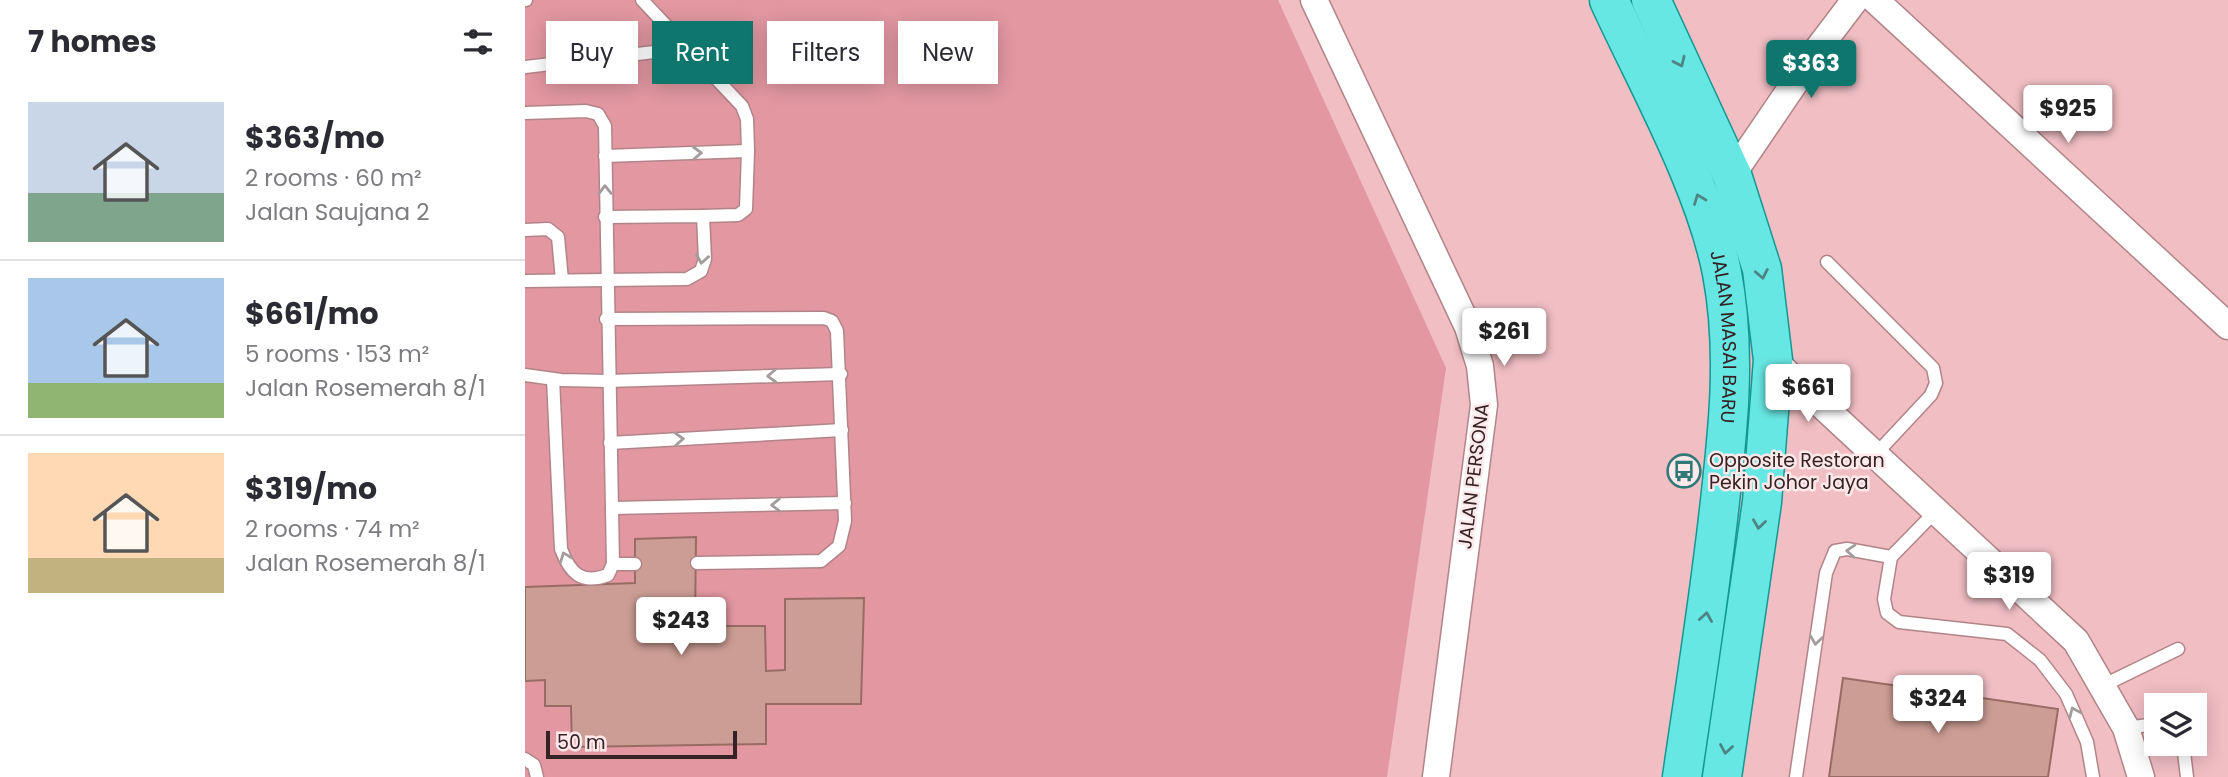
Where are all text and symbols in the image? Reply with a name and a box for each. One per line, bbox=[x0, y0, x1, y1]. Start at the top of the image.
text: 7 homes bbox=[28, 20, 157, 63]
chip: Buy bbox=[546, 21, 638, 84]
chip: Rent bbox=[652, 21, 753, 84]
chip: Filters bbox=[767, 21, 884, 84]
chip: New bbox=[898, 21, 998, 84]
icon: filters bbox=[459, 23, 497, 61]
pin: $363 bbox=[1770, 41, 1852, 100]
text: $363 bbox=[1782, 47, 1840, 79]
one-way arrow bbox=[1672, 55, 1686, 67]
pin: $925 bbox=[2027, 86, 2109, 145]
text: $925 bbox=[2039, 92, 2097, 124]
text: $363/mo bbox=[245, 116, 385, 159]
icon: home bbox=[84, 130, 168, 214]
one-way arrow bbox=[692, 145, 703, 160]
text: 2 rooms · 60 m² bbox=[245, 162, 422, 194]
one-way arrow bbox=[597, 185, 613, 195]
one-way arrow bbox=[1693, 194, 1707, 206]
text: Jalan Saujana 2 bbox=[245, 196, 429, 228]
street label: JALAN MASAI BARU bbox=[1703, 247, 1743, 424]
one-way arrow bbox=[695, 254, 710, 265]
one-way arrow bbox=[1753, 268, 1768, 280]
text: $661/mo bbox=[245, 292, 379, 335]
icon: home bbox=[84, 306, 168, 390]
pin: $261 bbox=[1463, 308, 1545, 368]
text: $261 bbox=[1478, 315, 1530, 347]
text: 5 rooms · 153 m² bbox=[245, 338, 429, 370]
pin: $661 bbox=[1767, 364, 1849, 424]
one-way arrow bbox=[767, 369, 778, 384]
text: $661 bbox=[1781, 371, 1835, 403]
text: Jalan Rosemerah 8/1 bbox=[245, 372, 486, 404]
street label: JALAN PERSONA bbox=[1451, 401, 1496, 551]
one-way arrow bbox=[673, 432, 684, 447]
place label: Opposite Restoran Pekin Johor Jaya bbox=[1709, 447, 1885, 496]
bus stop icon: Opposite Restoran Pekin Johor Jaya bbox=[1665, 452, 1703, 490]
text: $319/mo bbox=[245, 467, 377, 510]
icon: home bbox=[84, 481, 168, 565]
one-way arrow bbox=[771, 497, 781, 513]
text: 2 rooms · 74 m² bbox=[245, 513, 420, 545]
one-way arrow bbox=[1751, 518, 1766, 530]
one-way arrow bbox=[1845, 544, 1856, 559]
text: Jalan Rosemerah 8/1 bbox=[245, 547, 486, 579]
one-way arrow bbox=[559, 552, 573, 564]
pin: $319 bbox=[1968, 552, 2050, 612]
text: $319 bbox=[1983, 559, 2035, 591]
pin: $243 bbox=[640, 598, 722, 657]
text: $243 bbox=[652, 604, 710, 636]
one-way arrow bbox=[1698, 611, 1713, 623]
one-way arrow bbox=[1809, 634, 1824, 646]
pin: $324 bbox=[1897, 676, 1979, 735]
text: $324 bbox=[1909, 682, 1967, 714]
map controls bbox=[2144, 693, 2207, 756]
button: layers bbox=[2144, 693, 2207, 756]
one-way arrow bbox=[2068, 707, 2082, 719]
scale bar bbox=[546, 728, 737, 760]
text: 50 m bbox=[557, 729, 606, 756]
one-way arrow bbox=[1719, 743, 1734, 755]

